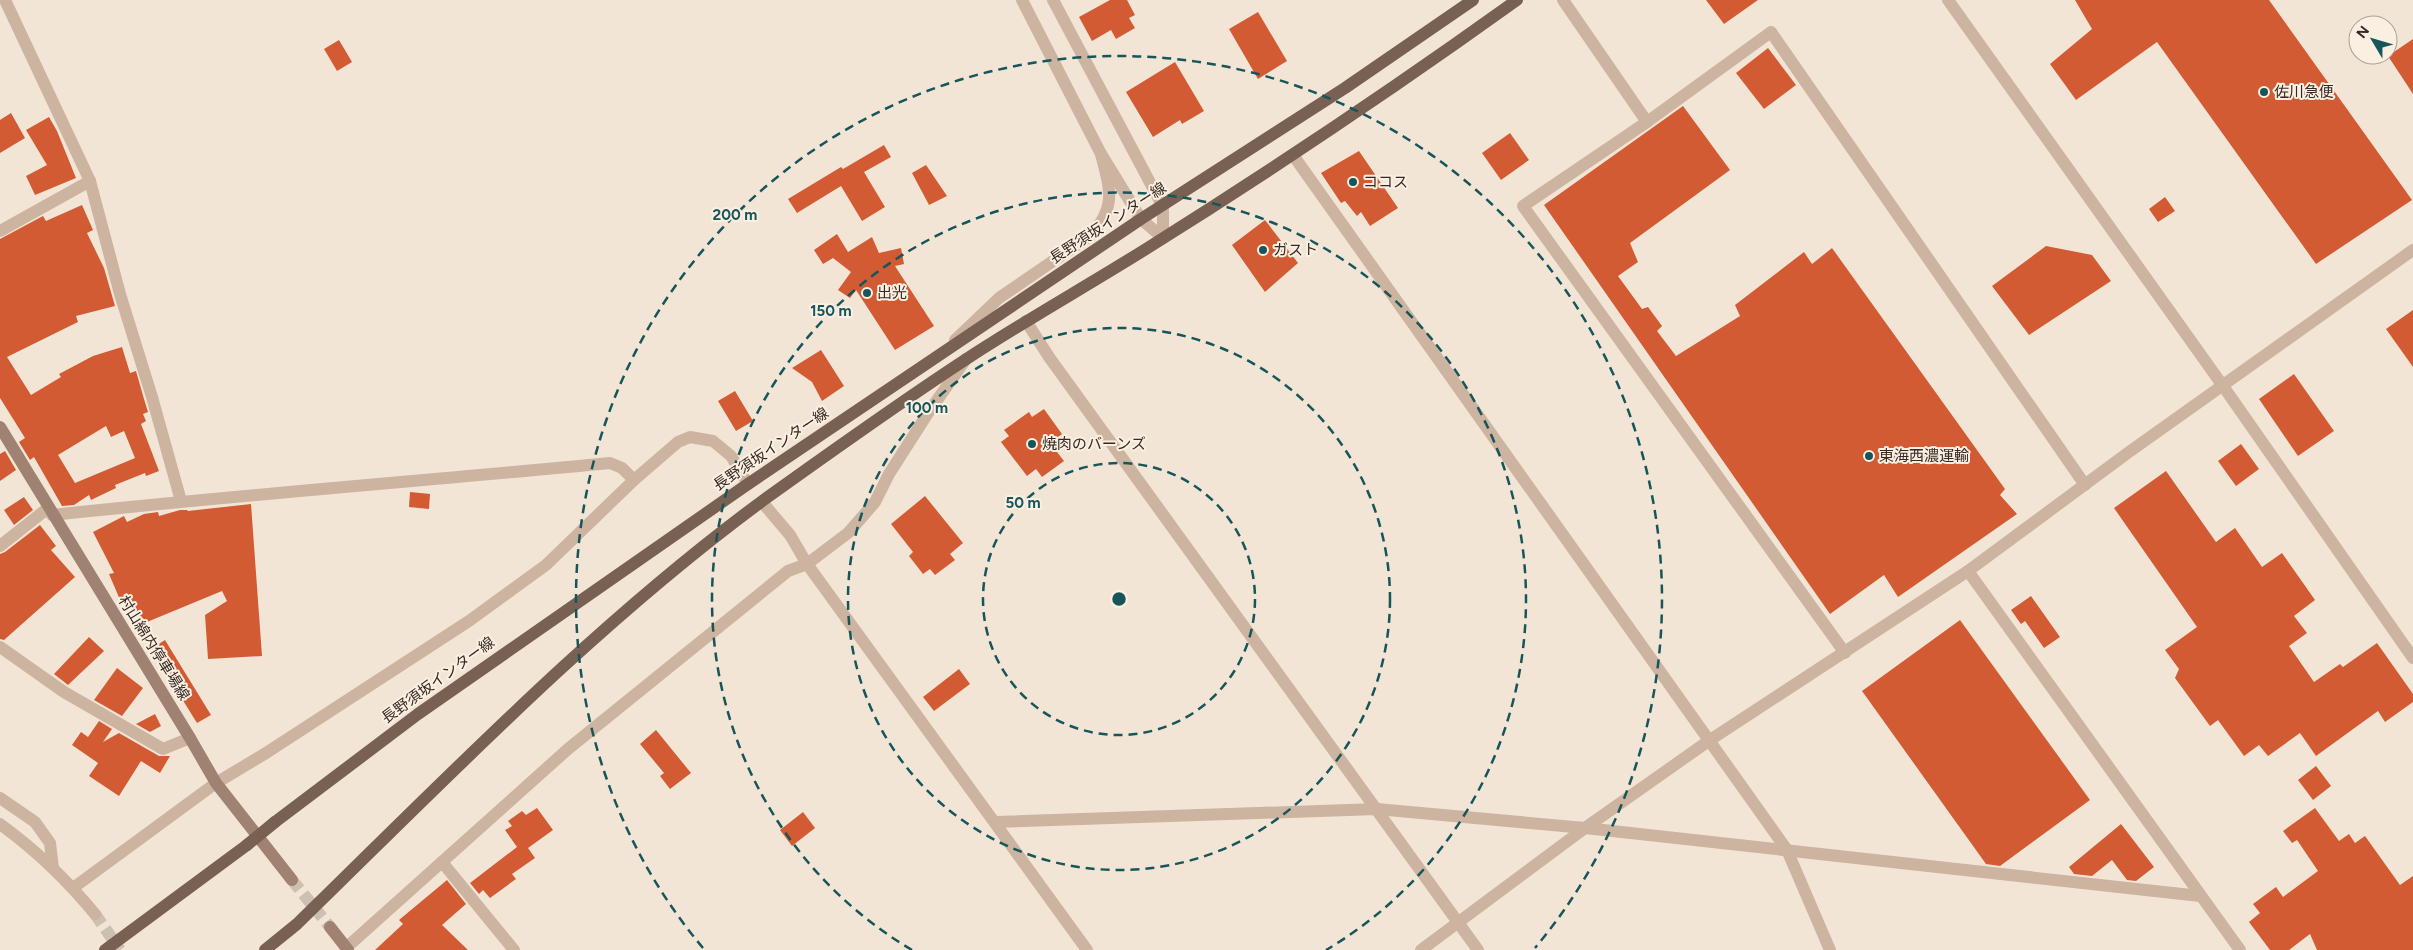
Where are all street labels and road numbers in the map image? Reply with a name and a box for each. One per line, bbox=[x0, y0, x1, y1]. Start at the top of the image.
street label: 長野須坂インター線 bbox=[1046, 179, 1170, 267]
street label: 長野須坂インター線 bbox=[710, 404, 832, 494]
street label: 村山綿内停車場線 bbox=[115, 592, 193, 704]
street label: 長野須坂インター線 bbox=[378, 633, 498, 727]

